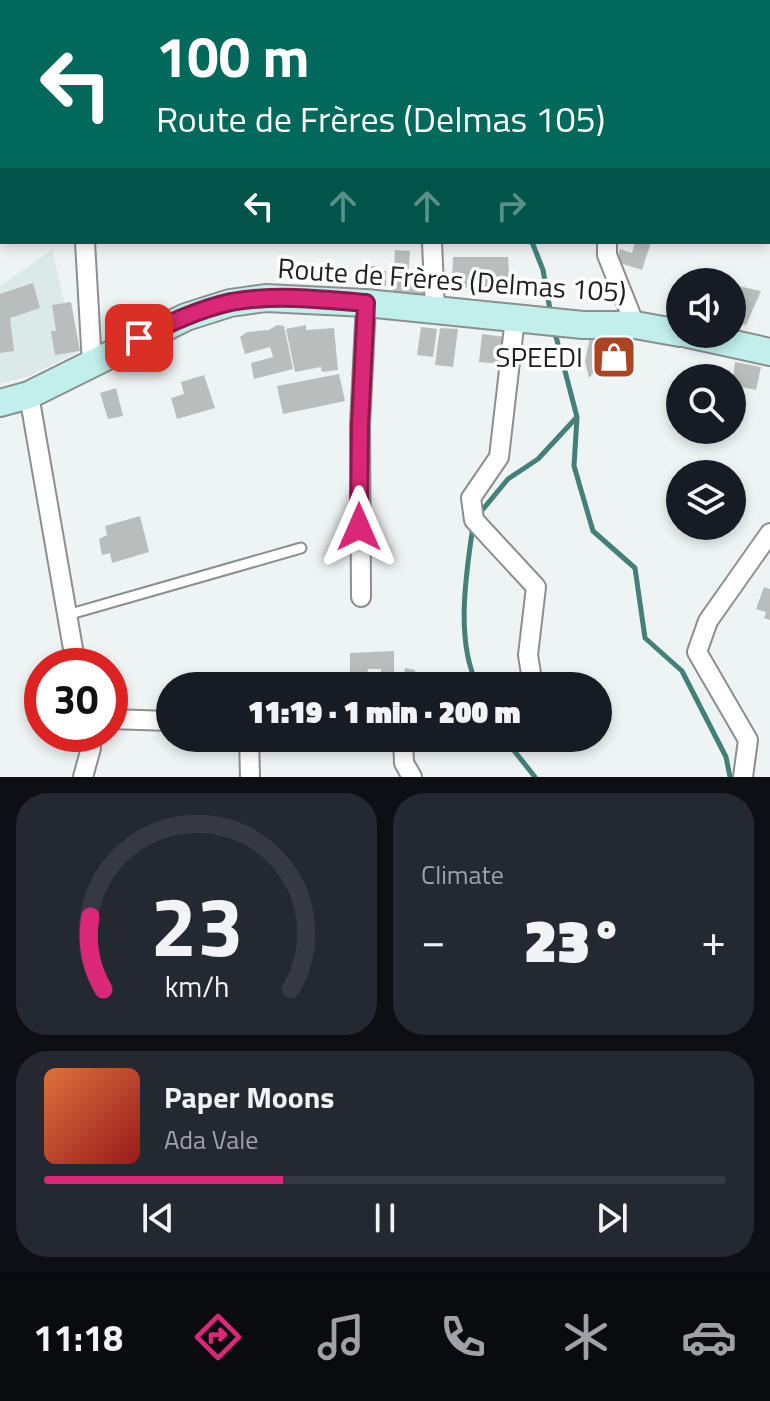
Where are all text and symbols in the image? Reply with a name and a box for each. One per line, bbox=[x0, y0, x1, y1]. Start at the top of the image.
text: 100 m bbox=[156, 14, 309, 99]
icon: left bbox=[24, 32, 128, 136]
text: Route de Frères (Delmas 105) bbox=[156, 91, 605, 146]
icon: left bbox=[237, 184, 281, 228]
icon: ahead bbox=[321, 184, 365, 228]
icon: ahead bbox=[405, 184, 449, 228]
icon: right bbox=[489, 184, 533, 228]
street label: Route de Frères (Delmas 105) bbox=[276, 246, 628, 313]
map controls bbox=[666, 268, 746, 540]
button: sound bbox=[666, 268, 746, 348]
pin bbox=[105, 304, 173, 372]
icon: arrive bbox=[117, 316, 161, 360]
shop icon: SPEEDI bbox=[590, 333, 638, 381]
place label: SPEEDI bbox=[495, 335, 583, 378]
button: search bbox=[666, 364, 746, 444]
button: layers bbox=[666, 460, 746, 540]
position arrow bbox=[317, 485, 401, 569]
speed limit sign: 30 bbox=[24, 648, 128, 752]
text: 11:19 · 1 min · 200 m bbox=[248, 689, 520, 735]
text: Climate bbox=[421, 855, 504, 894]
text: 23 bbox=[150, 862, 243, 988]
text: 23° bbox=[524, 894, 623, 985]
text: − bbox=[421, 906, 446, 973]
text: + bbox=[701, 906, 726, 973]
text: km/h bbox=[164, 965, 229, 1008]
text: Paper Moons bbox=[164, 1074, 334, 1120]
text: Ada Vale bbox=[164, 1120, 258, 1159]
icon: previous bbox=[136, 1196, 180, 1240]
icon: pause bbox=[363, 1196, 407, 1240]
icon: next bbox=[590, 1196, 634, 1240]
icon: directions bbox=[190, 1309, 246, 1365]
icon: music bbox=[313, 1309, 369, 1365]
icon: phone bbox=[435, 1309, 491, 1365]
icon: climate bbox=[558, 1309, 614, 1365]
icon: car bbox=[681, 1309, 737, 1365]
text: 11:18 bbox=[33, 1310, 123, 1365]

